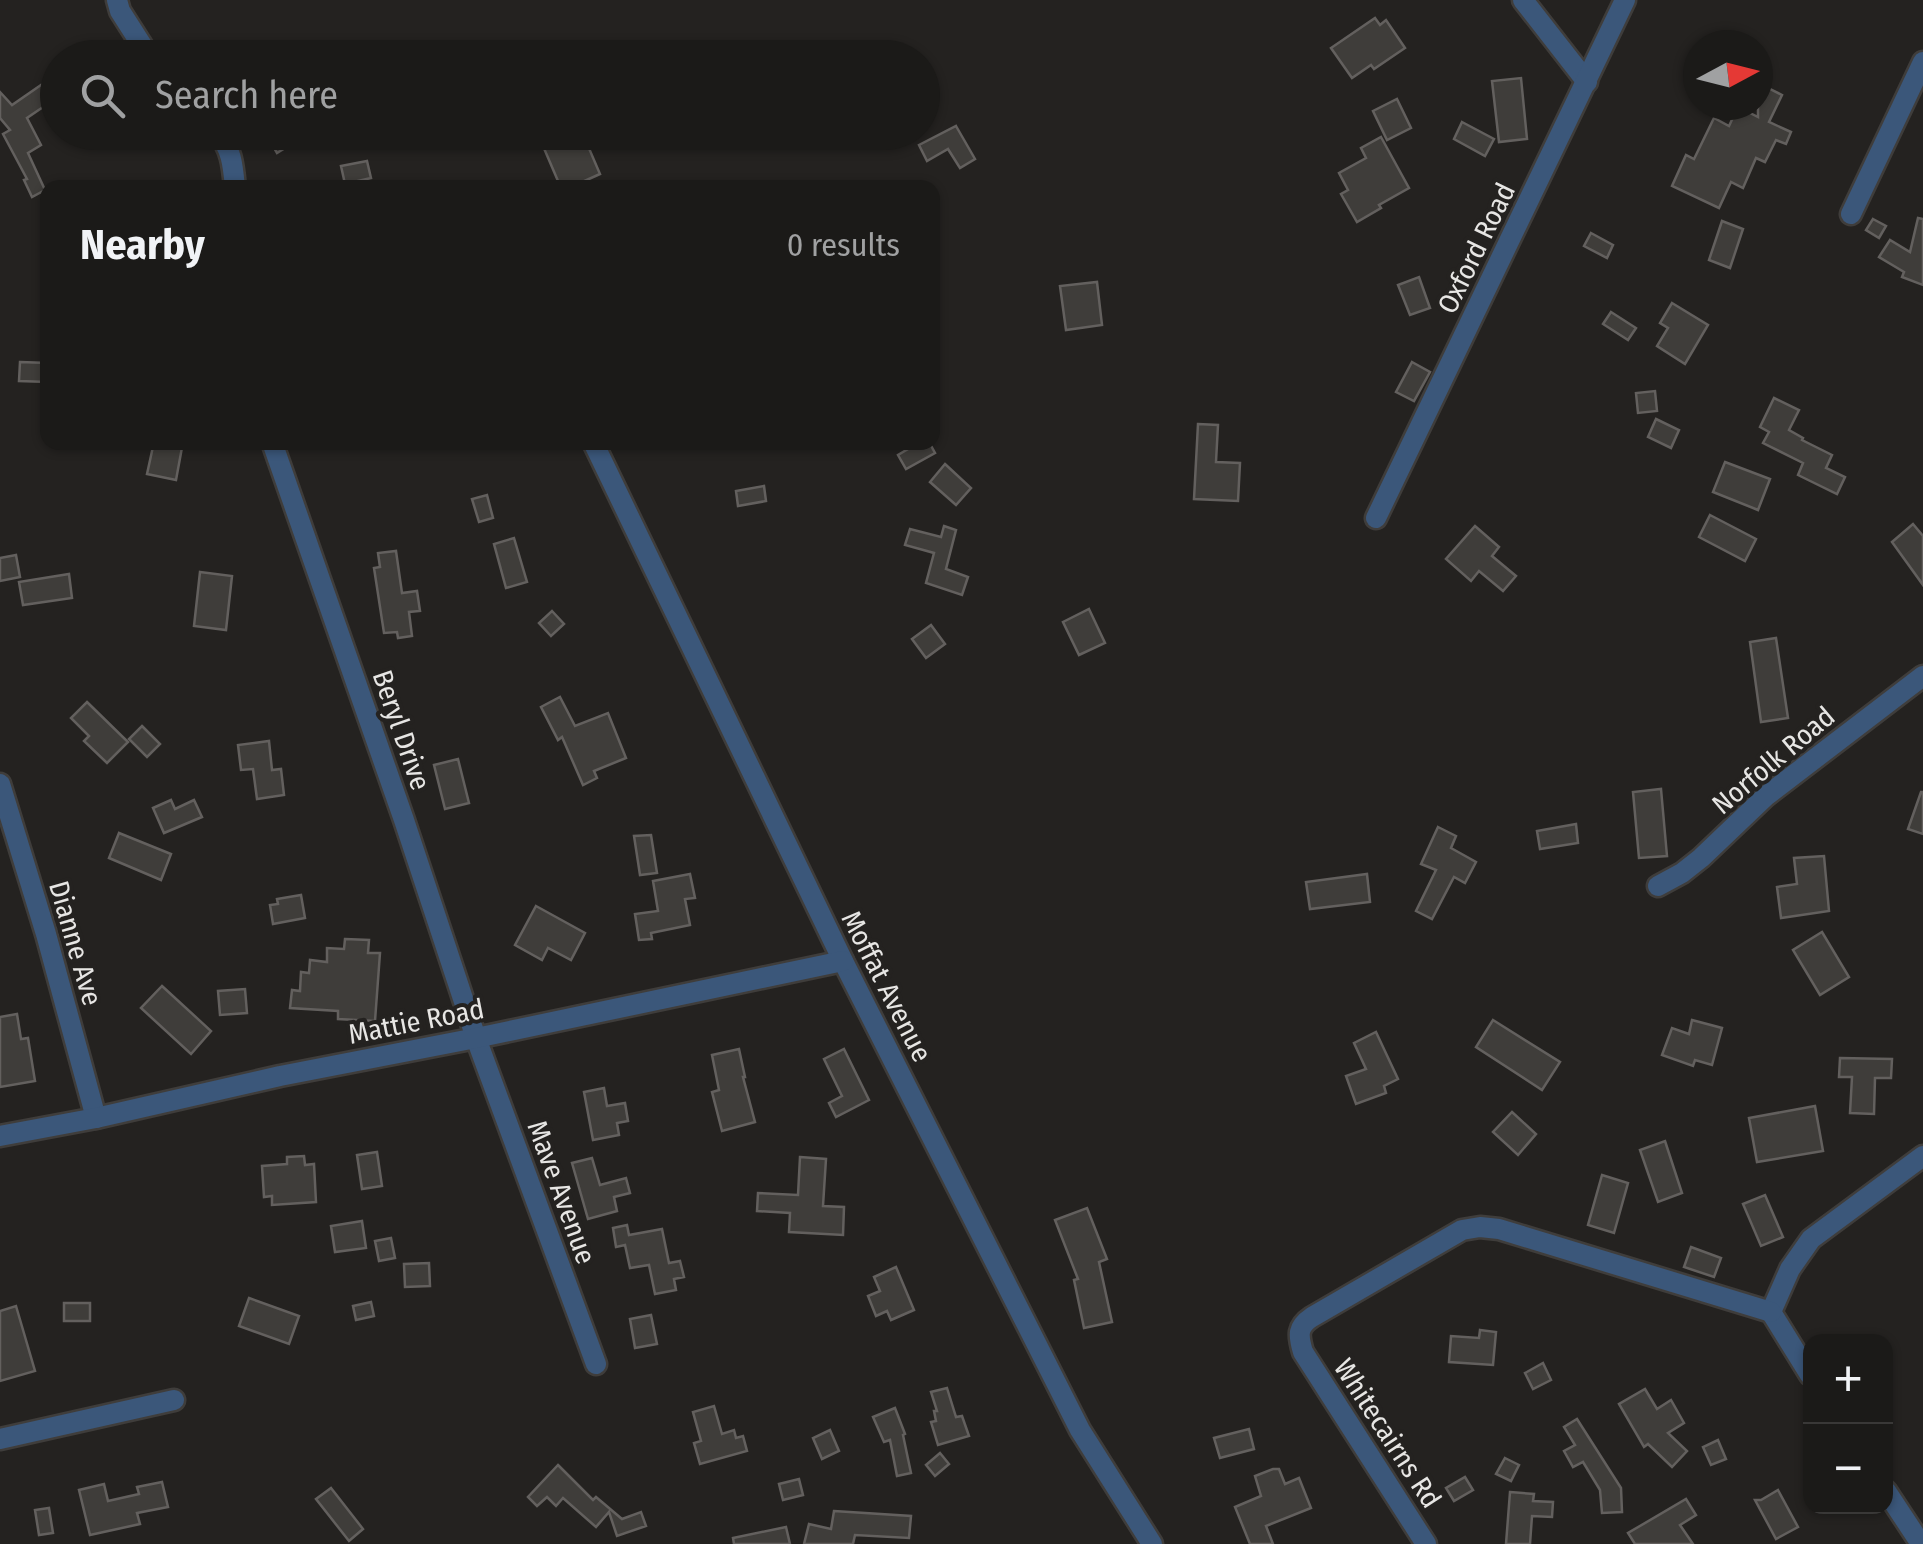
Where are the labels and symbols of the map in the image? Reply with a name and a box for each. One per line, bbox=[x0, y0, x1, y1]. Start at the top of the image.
north arrow bbox=[1683, 30, 1773, 120]
street label: Oxford Road bbox=[1431, 178, 1522, 319]
street label: Beryl Drive bbox=[366, 666, 437, 794]
street label: Norfolk Road bbox=[1705, 700, 1841, 821]
street label: Dianne Ave bbox=[42, 877, 109, 1009]
street label: Moffat Avenue bbox=[834, 905, 939, 1067]
street label: Mattie Road bbox=[345, 992, 487, 1051]
street label: Mave Avenue bbox=[520, 1116, 603, 1268]
street label: Whitecairns Rd bbox=[1327, 1353, 1448, 1514]

